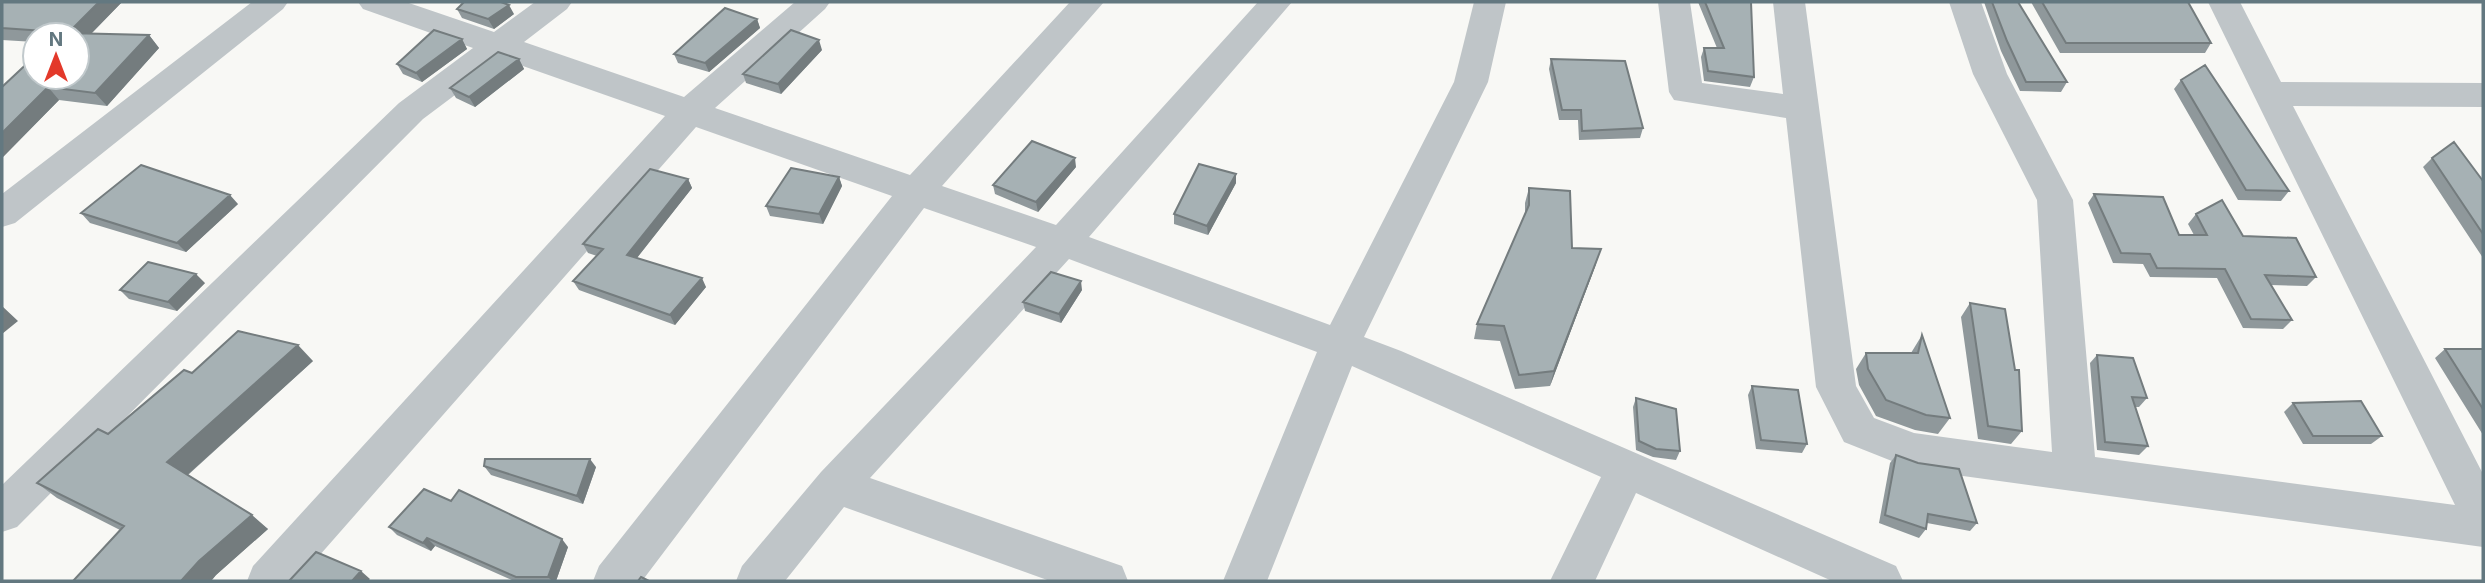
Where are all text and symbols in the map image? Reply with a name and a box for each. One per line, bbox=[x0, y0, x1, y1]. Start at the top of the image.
north arrow bbox=[21, 21, 91, 91]
text: N bbox=[49, 28, 63, 51]

